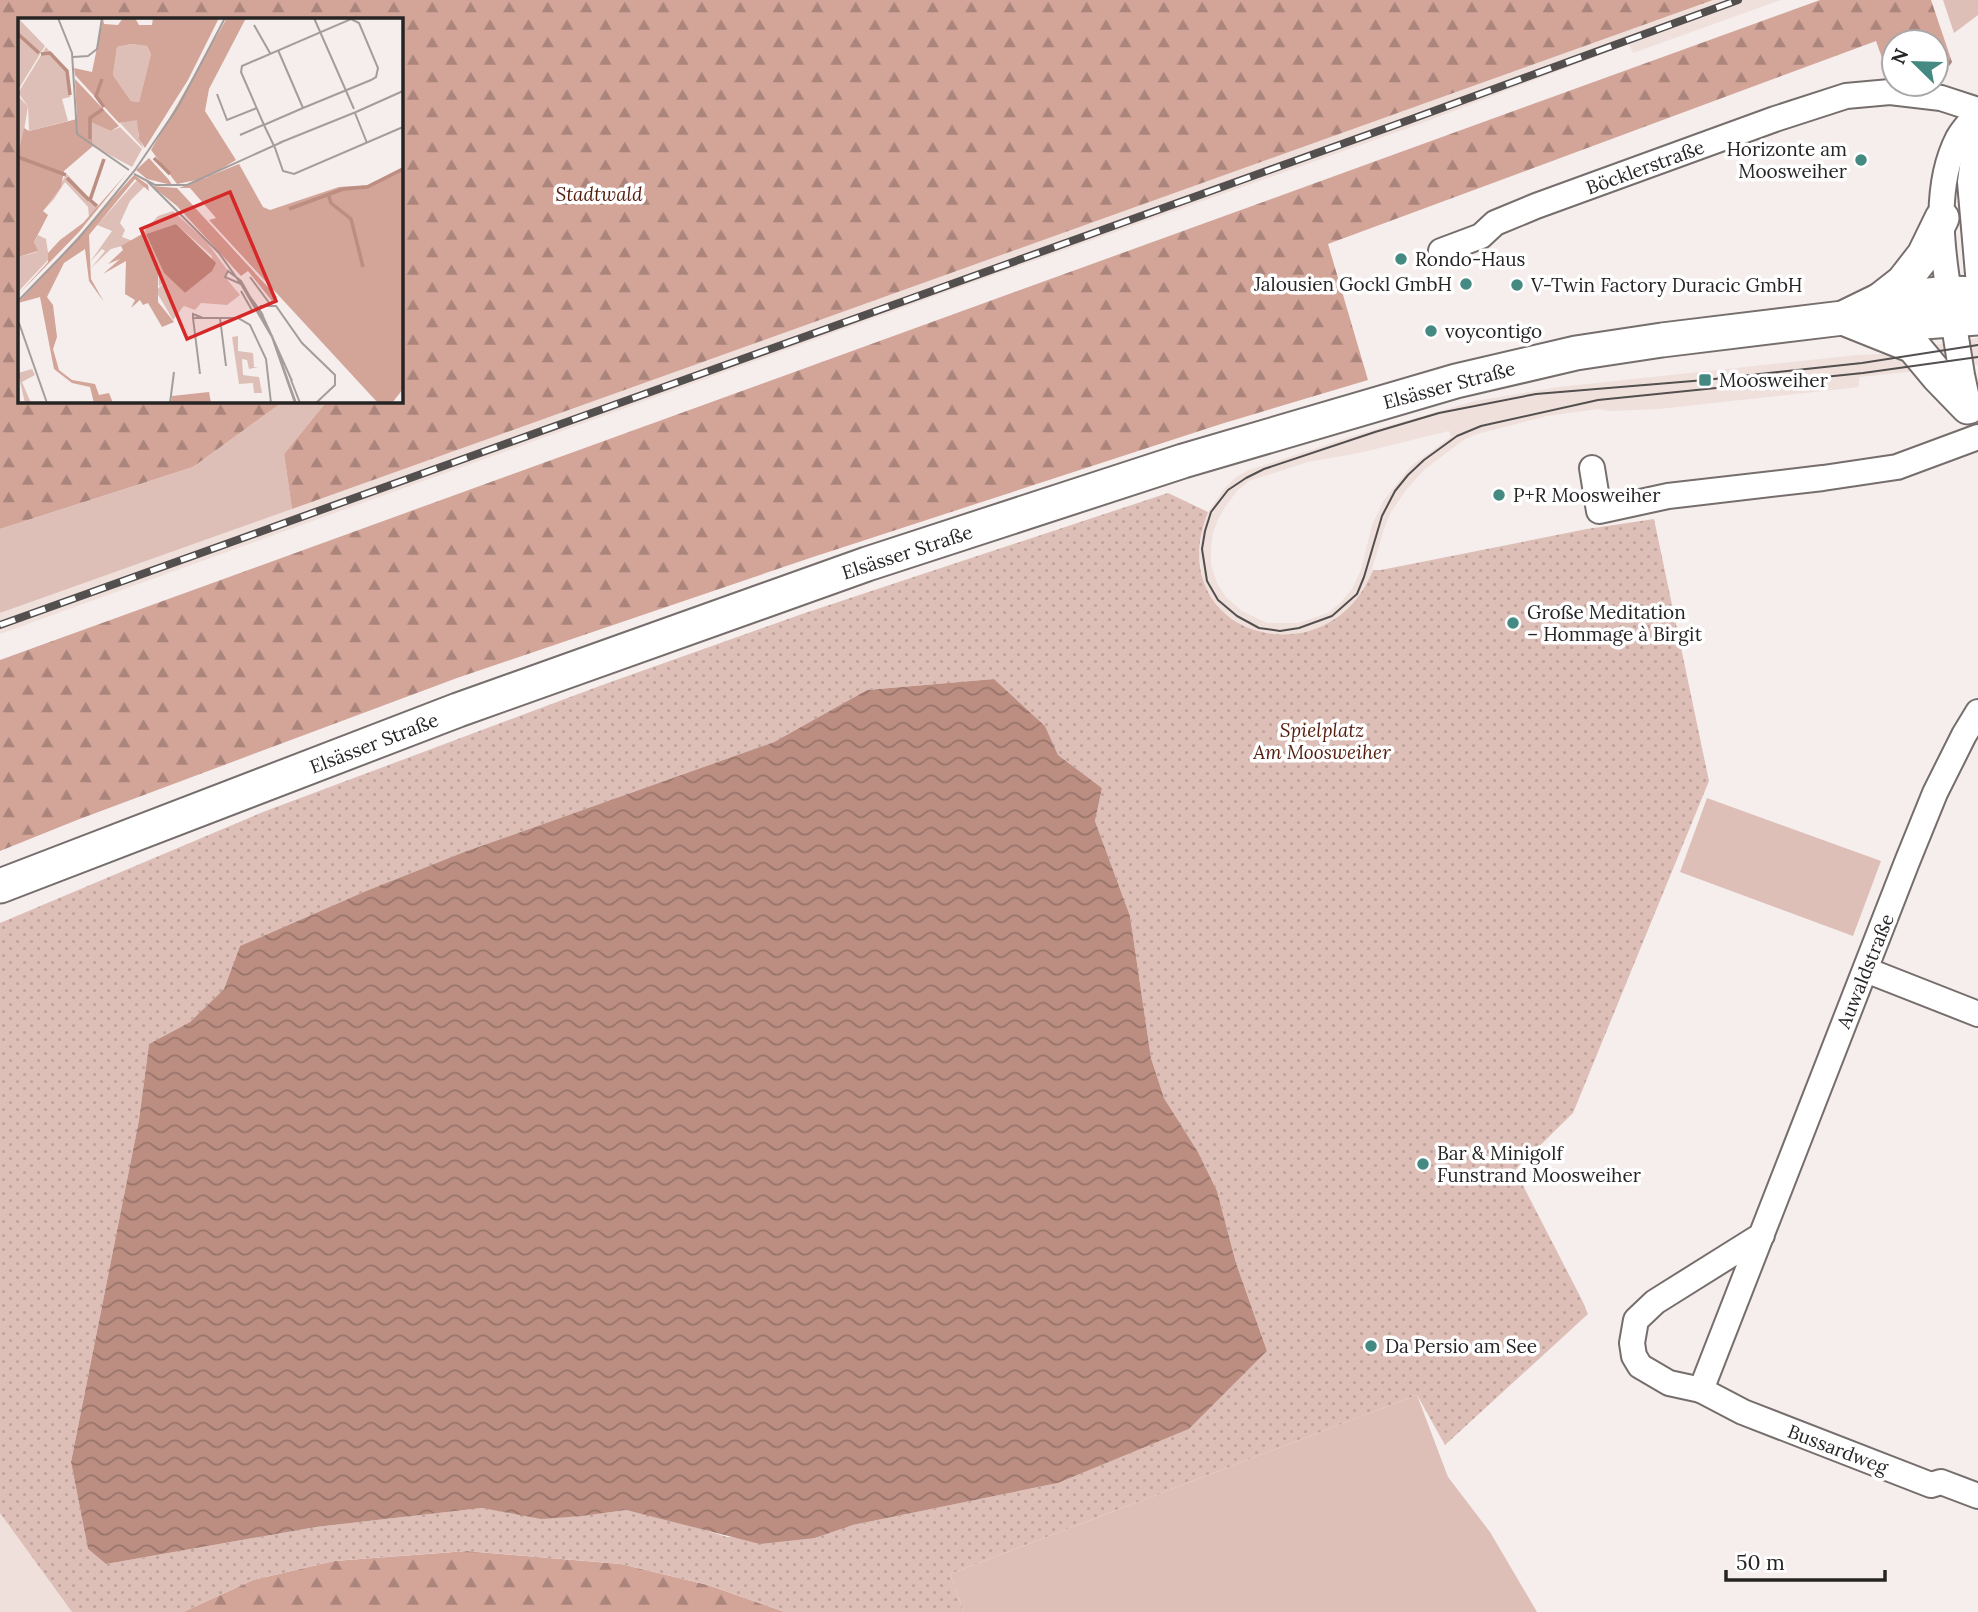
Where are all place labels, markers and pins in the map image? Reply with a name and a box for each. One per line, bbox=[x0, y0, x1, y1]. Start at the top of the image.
place label: Horizonte am Moosweiher bbox=[1726, 137, 1848, 183]
marker: Horizonte am Moosweiher bbox=[1853, 152, 1869, 168]
place label: Rondo-Haus bbox=[1415, 247, 1526, 271]
marker: Rondo-Haus bbox=[1393, 251, 1409, 267]
place label: Jalousien Gockl GmbH bbox=[1253, 272, 1452, 296]
place label: V-Twin Factory Duracic GmbH bbox=[1530, 273, 1802, 297]
marker: Jalousien Gockl GmbH bbox=[1458, 276, 1474, 292]
marker: V-Twin Factory Duracic GmbH bbox=[1509, 277, 1525, 293]
place label: voycontigo bbox=[1445, 319, 1542, 343]
marker: voycontigo bbox=[1423, 323, 1439, 339]
place label: Moosweiher bbox=[1719, 368, 1829, 392]
marker: Moosweiher bbox=[1697, 372, 1713, 388]
place label: P+R Moosweiher bbox=[1513, 483, 1661, 507]
marker: P+R Moosweiher bbox=[1491, 487, 1507, 503]
place label: Große Meditation – Hommage à Birgit bbox=[1527, 600, 1703, 646]
marker: Große Meditation – Hommage à Birgit bbox=[1505, 615, 1521, 631]
place label: Bar & Minigolf Funstrand Moosweiher bbox=[1437, 1141, 1642, 1187]
marker: Bar & Minigolf Funstrand Moosweiher bbox=[1415, 1156, 1431, 1172]
place label: Da Persio am See bbox=[1385, 1334, 1537, 1358]
marker: Da Persio am See bbox=[1363, 1338, 1379, 1354]

